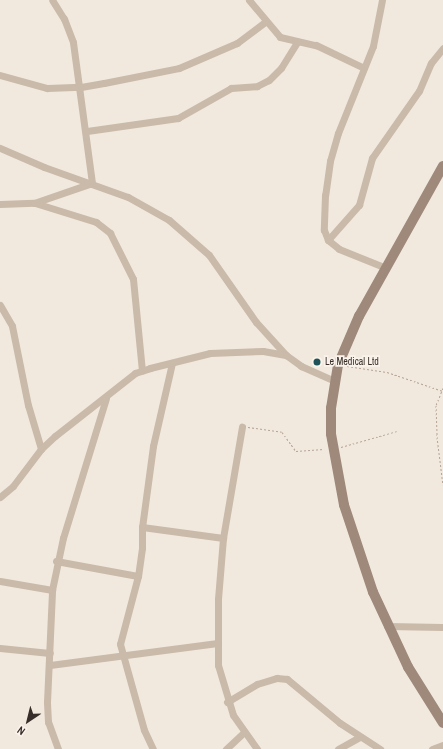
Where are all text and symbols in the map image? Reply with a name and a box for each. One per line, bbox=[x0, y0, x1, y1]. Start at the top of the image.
place label: Le Medical Ltd bbox=[325, 356, 379, 368]
marker: Le Medical Ltd bbox=[312, 357, 322, 367]
north arrow bbox=[8, 701, 48, 741]
text: N bbox=[14, 723, 28, 738]

